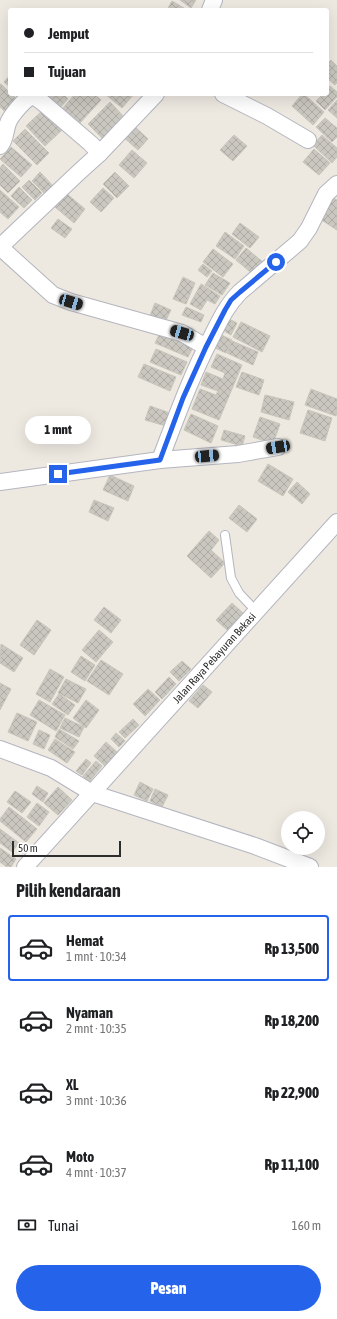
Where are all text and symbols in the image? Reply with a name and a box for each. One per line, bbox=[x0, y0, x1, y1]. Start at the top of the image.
text: Jemput bbox=[48, 25, 89, 42]
text: Tujuan bbox=[48, 63, 86, 80]
route start bbox=[267, 253, 285, 271]
car bbox=[58, 293, 84, 311]
car bbox=[169, 324, 195, 342]
callout: 1 mnt bbox=[25, 416, 91, 444]
text: 1 mnt bbox=[44, 422, 72, 437]
car bbox=[265, 439, 291, 455]
car bbox=[195, 449, 219, 463]
route end bbox=[49, 465, 67, 483]
street label: Jalan Raya Pebayuran Bekasi bbox=[170, 610, 258, 705]
map controls bbox=[281, 811, 325, 855]
button: locate bbox=[281, 811, 325, 855]
scale bar bbox=[12, 839, 121, 858]
text: 50 m bbox=[18, 842, 38, 854]
text: Pilih kendaraan bbox=[16, 880, 121, 901]
icon: car bbox=[18, 930, 54, 966]
text: Hemat bbox=[66, 932, 104, 949]
text: Rp 13,500 bbox=[264, 940, 319, 957]
text: 1 mnt · 10:34 bbox=[66, 949, 127, 964]
icon: car bbox=[18, 1002, 54, 1038]
text: Nyaman bbox=[66, 1004, 113, 1021]
text: Rp 18,200 bbox=[264, 1012, 319, 1029]
text: 2 mnt · 10:35 bbox=[66, 1021, 127, 1036]
icon: car bbox=[18, 1074, 54, 1110]
text: XL bbox=[66, 1076, 79, 1093]
text: Rp 22,900 bbox=[264, 1084, 319, 1101]
text: 3 mnt · 10:36 bbox=[66, 1093, 127, 1108]
icon: car bbox=[18, 1146, 54, 1182]
text: Moto bbox=[66, 1148, 94, 1165]
text: Rp 11,100 bbox=[264, 1156, 319, 1173]
text: 4 mnt · 10:37 bbox=[66, 1165, 127, 1180]
icon: cash bbox=[16, 1214, 38, 1236]
text: Tunai bbox=[48, 1217, 79, 1234]
text: 160 m bbox=[292, 1218, 321, 1233]
button: Pesan bbox=[16, 1265, 321, 1311]

